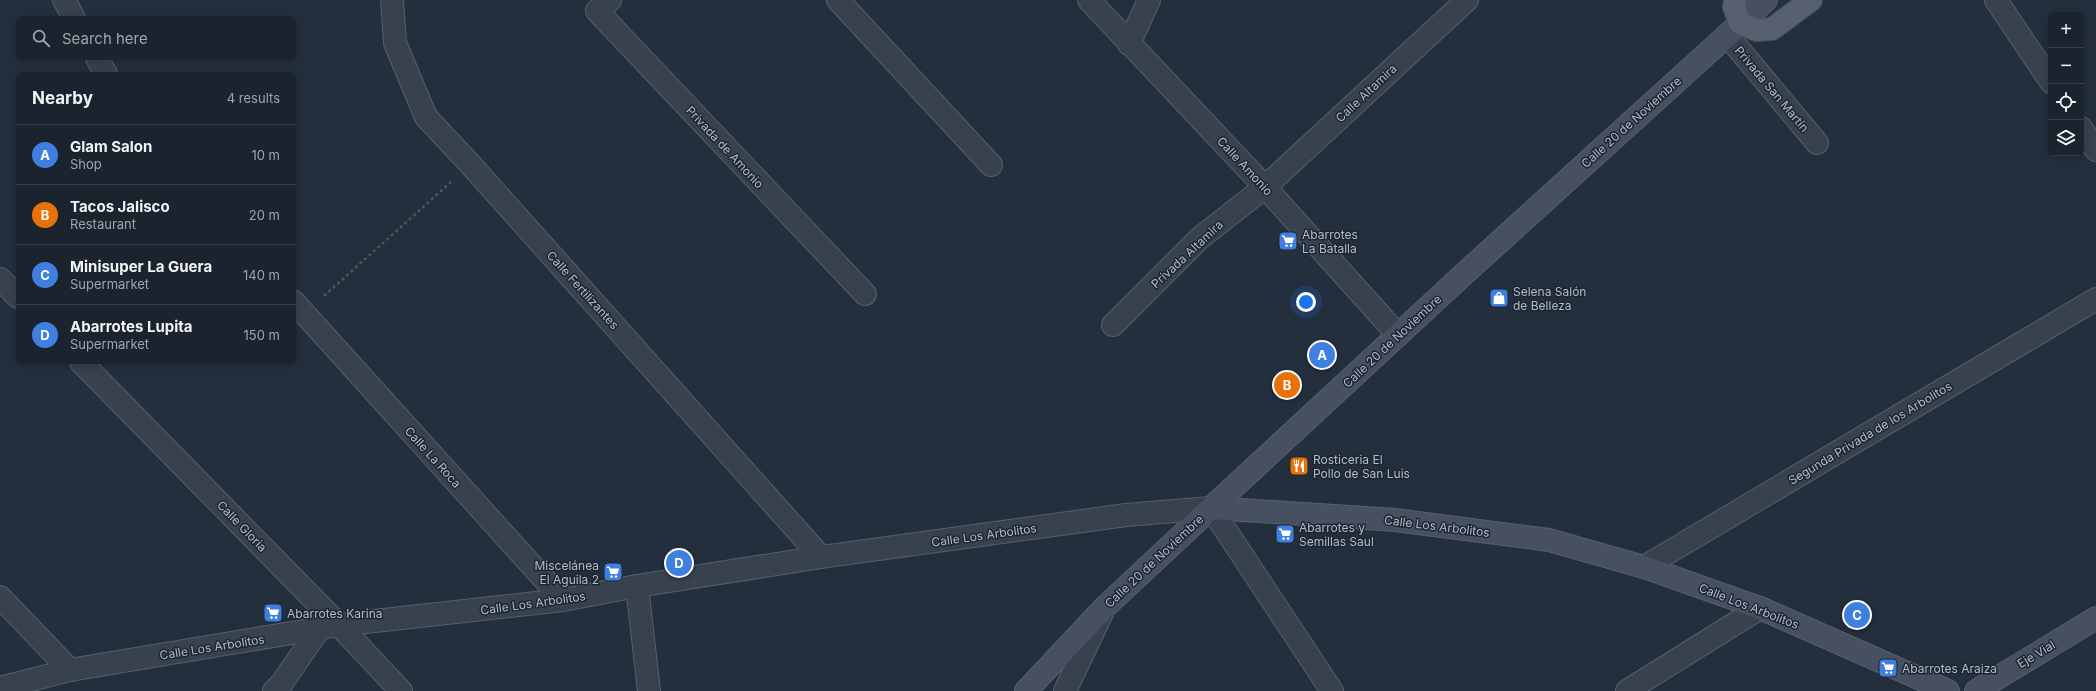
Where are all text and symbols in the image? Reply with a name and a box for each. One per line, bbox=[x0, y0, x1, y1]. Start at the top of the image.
map controls bbox=[2048, 12, 2084, 156]
button: + bbox=[2048, 12, 2084, 48]
search box bbox=[16, 16, 296, 60]
icon: search bbox=[30, 27, 52, 49]
text: Search here bbox=[62, 29, 148, 48]
street label: Privada San Martín bbox=[1732, 43, 1812, 135]
button: − bbox=[2048, 48, 2084, 84]
street label: Calle Altamira bbox=[1332, 61, 1400, 125]
street label: Calle 20 de Noviembre bbox=[1578, 73, 1684, 171]
button: locate bbox=[2048, 84, 2084, 120]
text: Nearby bbox=[32, 88, 93, 108]
text: 4 results bbox=[227, 90, 280, 106]
street label: Privada de Amonio bbox=[683, 103, 767, 191]
button: layers bbox=[2048, 120, 2084, 156]
street label: Calle Amonio bbox=[1214, 134, 1276, 198]
text: Glam Salon bbox=[70, 137, 152, 156]
text: A bbox=[40, 147, 50, 163]
text: 10 m bbox=[251, 147, 280, 163]
text: Shop bbox=[70, 156, 102, 172]
text: Tacos Jalisco bbox=[70, 197, 170, 216]
text: B bbox=[41, 207, 49, 223]
text: 20 m bbox=[249, 207, 280, 223]
text: Restaurant bbox=[70, 216, 136, 232]
street label: Privada Altamira bbox=[1148, 217, 1226, 291]
place label: Abarrotes La Batalla bbox=[1302, 227, 1358, 256]
supermarket icon: Abarrotes La Batalla bbox=[1277, 230, 1299, 252]
street label: Calle Fertilizantes bbox=[544, 248, 622, 332]
text: Minisuper La Guera bbox=[70, 257, 212, 276]
text: C bbox=[40, 267, 50, 283]
text: 140 m bbox=[243, 267, 280, 283]
text: Supermarket bbox=[70, 276, 149, 292]
place label: Selena Salón de Belleza bbox=[1513, 284, 1586, 313]
shop icon: Selena Salón de Belleza bbox=[1488, 287, 1510, 309]
street label: Calle 20 de Noviembre bbox=[1340, 291, 1444, 391]
your location bbox=[1296, 292, 1316, 312]
text: Abarrotes Lupita bbox=[70, 317, 193, 336]
text: D bbox=[40, 327, 50, 343]
text: 150 m bbox=[244, 327, 280, 343]
text: Supermarket bbox=[70, 336, 149, 352]
pin: A bbox=[1309, 340, 1335, 370]
pin: B bbox=[1274, 370, 1300, 400]
street label: Segunda Privada de los Arbolitos bbox=[1786, 378, 1954, 488]
street label: Calle La Roca bbox=[402, 423, 464, 491]
place label: Rosticeria El Pollo de San Luis bbox=[1313, 452, 1410, 481]
restaurant icon: Rosticeria El Pollo de San Luis bbox=[1288, 455, 1310, 477]
street label: Calle Gloria bbox=[214, 497, 270, 555]
street label: Calle 20 de Noviembre bbox=[1102, 511, 1206, 611]
street label: Calle Los Arbolitos bbox=[1383, 512, 1491, 540]
street label: Calle Los Arbolitos bbox=[930, 520, 1038, 550]
place label: Abarrotes y Semillas Saul bbox=[1299, 520, 1374, 549]
supermarket icon: Abarrotes y Semillas Saul bbox=[1274, 523, 1296, 545]
pin: D bbox=[666, 548, 692, 578]
place label: Miscelánea El Aguila 2 bbox=[534, 558, 599, 587]
supermarket icon: Miscelánea El Aguila 2 bbox=[602, 561, 624, 583]
street label: Calle Los Arbolitos bbox=[1697, 580, 1801, 632]
street label: Calle Los Arbolitos bbox=[479, 588, 587, 618]
pin: C bbox=[1844, 600, 1870, 630]
supermarket icon: Abarrotes Karina bbox=[262, 602, 284, 624]
place label: Abarrotes Karina bbox=[287, 606, 382, 621]
street label: Calle Los Arbolitos bbox=[158, 631, 266, 663]
street label: Eje Vial bbox=[2014, 637, 2058, 671]
supermarket icon: Abarrotes Araiza bbox=[1877, 657, 1899, 679]
place label: Abarrotes Araiza bbox=[1902, 661, 1997, 676]

